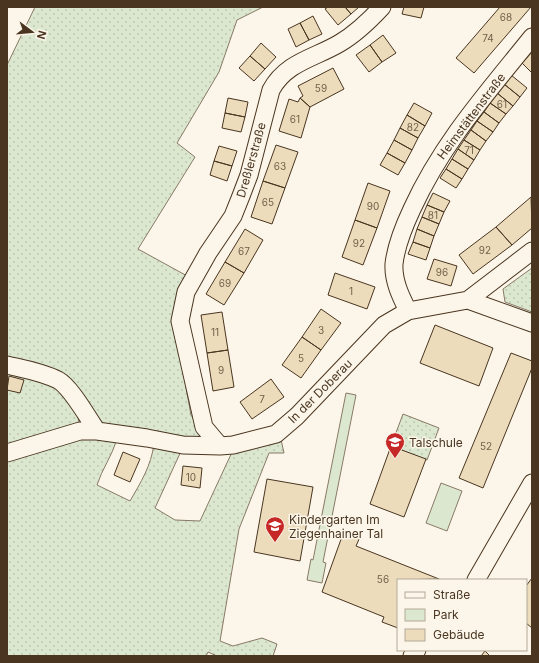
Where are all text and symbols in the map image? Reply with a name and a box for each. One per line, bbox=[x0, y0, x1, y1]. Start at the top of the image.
house number: 68 bbox=[500, 11, 512, 23]
north arrow bbox=[12, 12, 52, 52]
text: N bbox=[34, 29, 49, 41]
house number: 74 bbox=[482, 32, 494, 44]
street label: Heimstättenstraße bbox=[434, 70, 508, 162]
house number: 59 bbox=[315, 82, 327, 94]
house number: 61 bbox=[497, 98, 507, 110]
house number: 61 bbox=[290, 113, 300, 125]
street label: Dreßlerstraße bbox=[233, 121, 269, 199]
house number: 82 bbox=[407, 121, 419, 133]
house number: 71 bbox=[464, 144, 474, 156]
house number: 63 bbox=[274, 160, 286, 172]
house number: 65 bbox=[262, 196, 274, 208]
house number: 90 bbox=[367, 200, 379, 212]
house number: 81 bbox=[428, 209, 438, 221]
house number: 92 bbox=[353, 237, 365, 249]
house number: 92 bbox=[479, 244, 491, 256]
house number: 67 bbox=[238, 245, 250, 257]
house number: 96 bbox=[436, 266, 448, 278]
house number: 69 bbox=[219, 277, 231, 289]
house number: 1 bbox=[349, 285, 353, 297]
house number: 3 bbox=[318, 324, 324, 336]
house number: 11 bbox=[211, 326, 219, 338]
house number: 5 bbox=[298, 352, 304, 364]
street label: In der Doberau bbox=[285, 356, 355, 426]
house number: 9 bbox=[218, 364, 224, 376]
house number: 7 bbox=[259, 393, 265, 405]
school or university icon: Talschule bbox=[384, 431, 406, 459]
place label: Talschule bbox=[409, 435, 463, 450]
house number: 52 bbox=[480, 440, 492, 452]
house number: 10 bbox=[186, 471, 196, 483]
place label: Kindergarten Im Ziegenhainer Tal bbox=[289, 512, 383, 541]
school or university icon: Kindergarten Im Ziegenhainer Tal bbox=[264, 515, 286, 543]
house number: 56 bbox=[377, 573, 389, 585]
legend bbox=[397, 579, 527, 651]
text: Straße bbox=[433, 587, 470, 602]
text: Park bbox=[433, 607, 459, 622]
text: Gebäude bbox=[433, 627, 485, 642]

